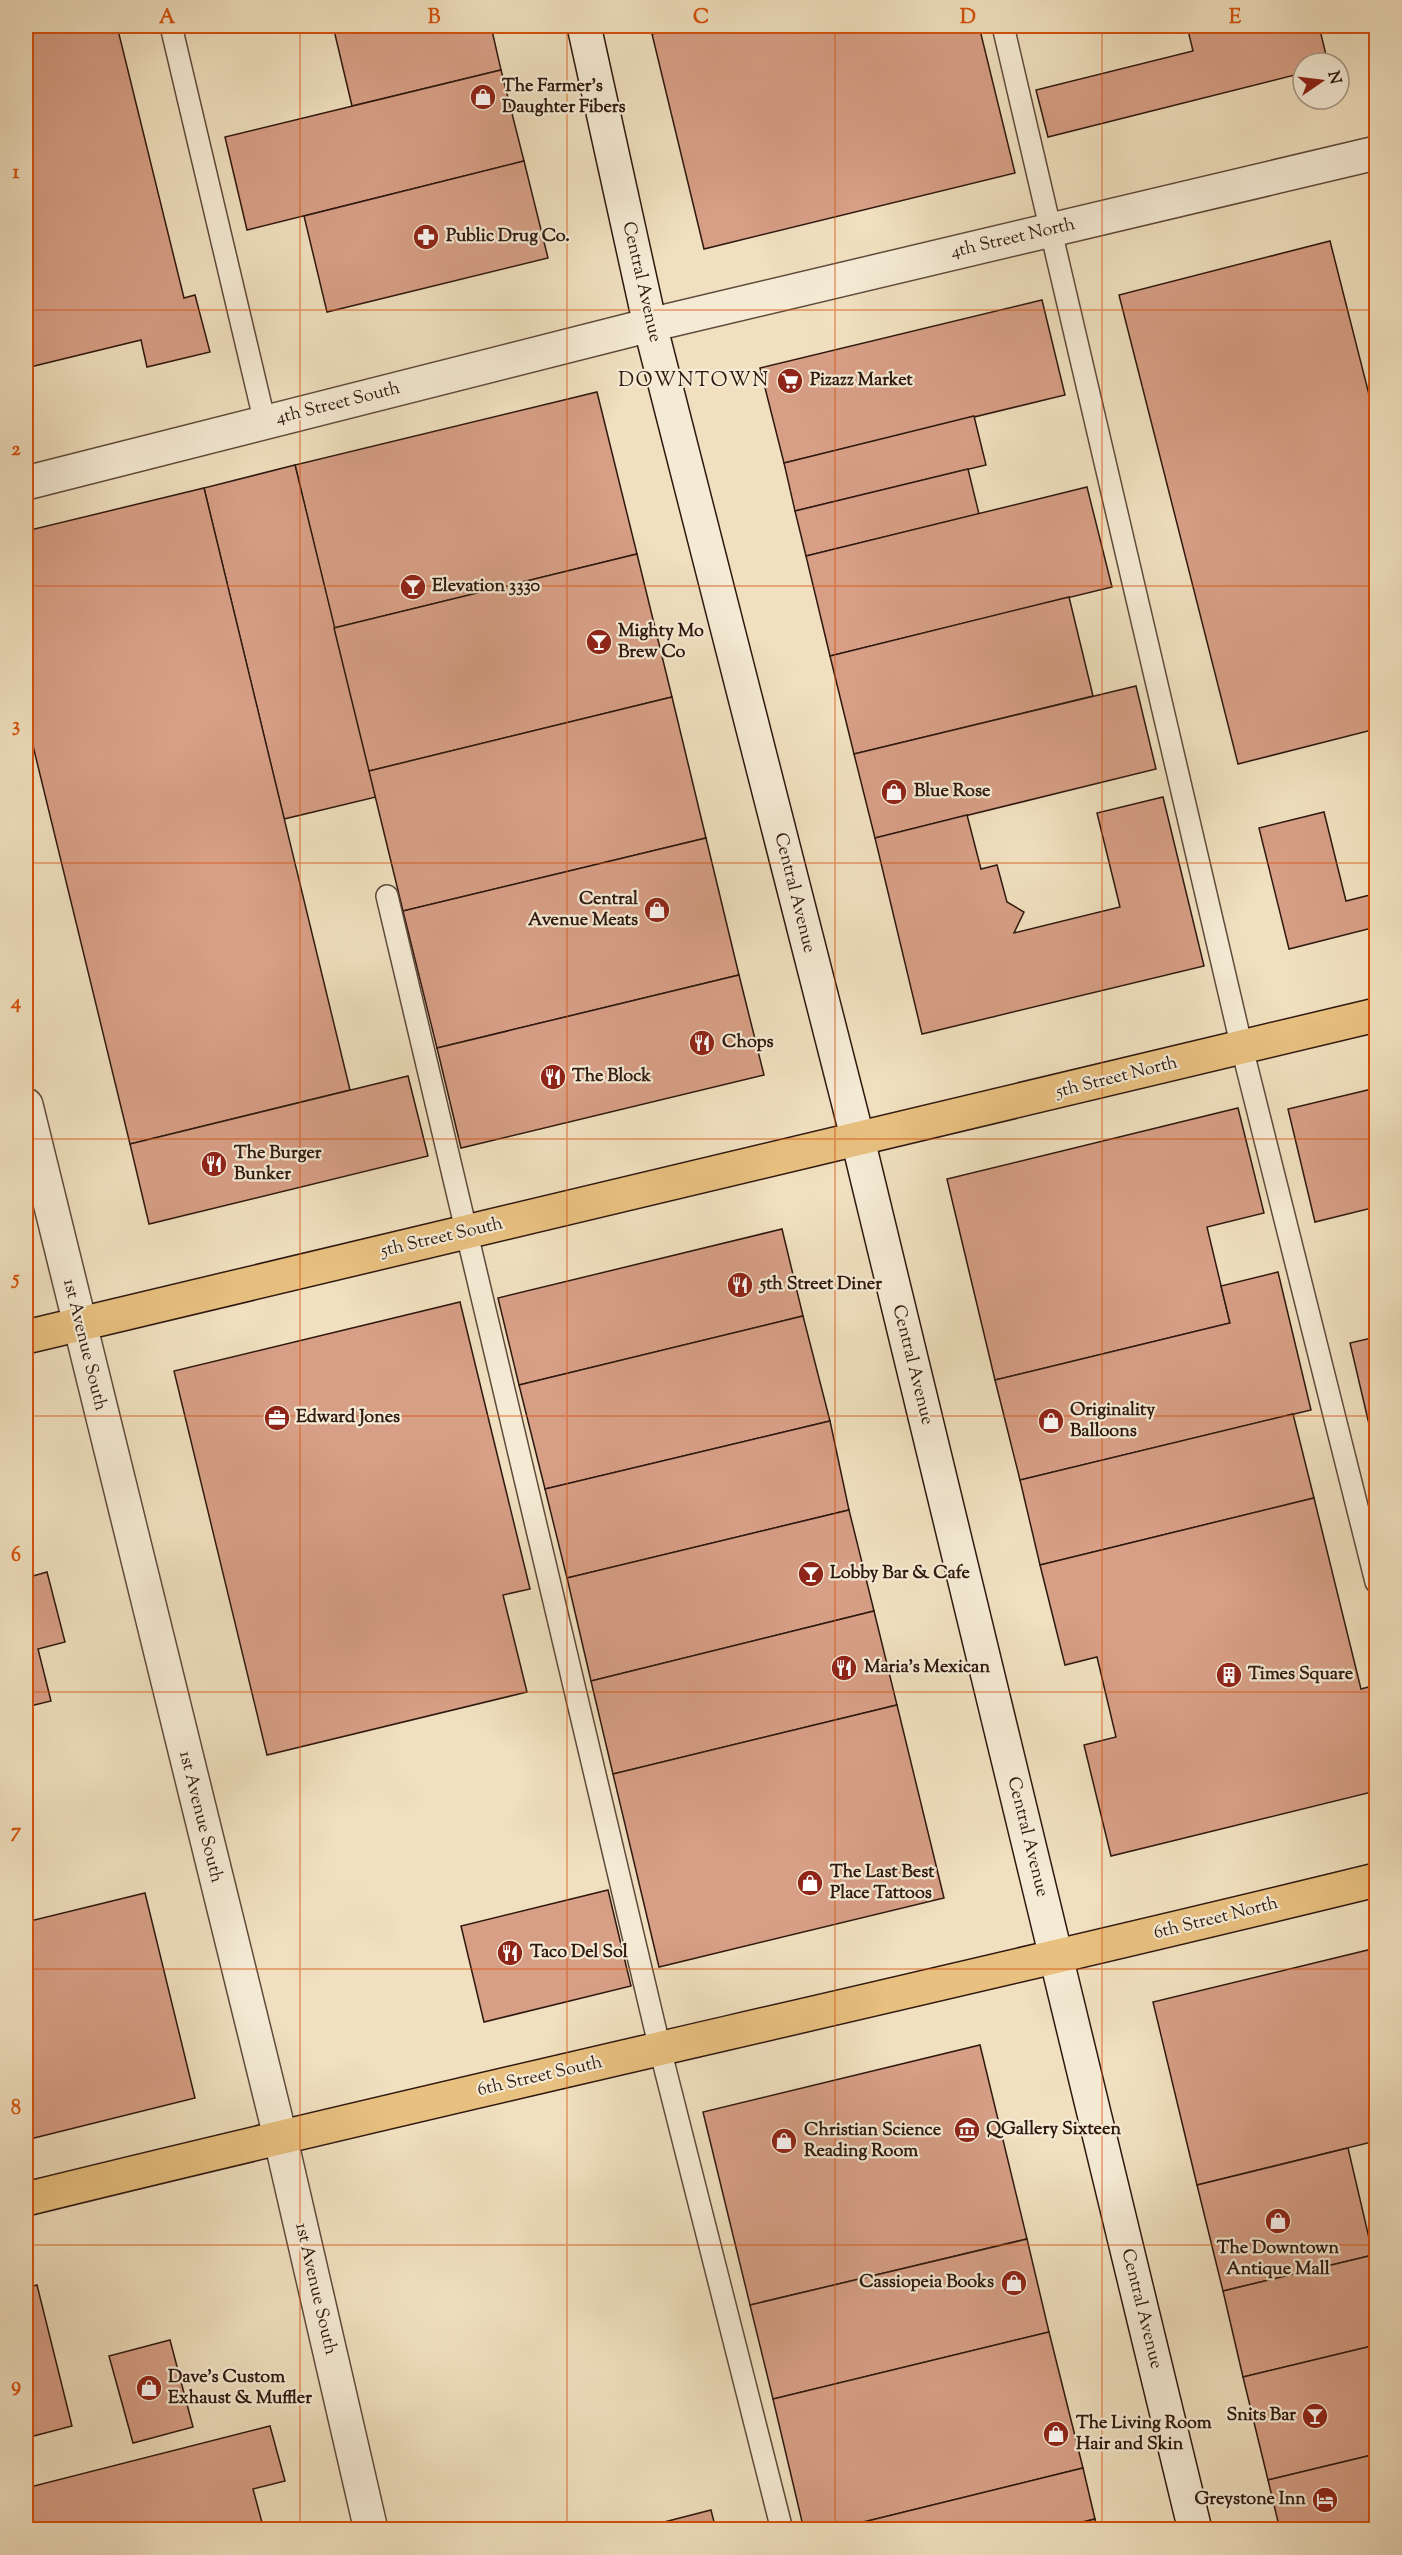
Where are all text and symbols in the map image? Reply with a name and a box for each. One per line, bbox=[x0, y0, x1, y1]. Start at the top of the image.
text: A bbox=[159, 4, 176, 33]
text: B bbox=[428, 4, 441, 33]
text: C bbox=[693, 4, 709, 33]
text: D bbox=[960, 4, 976, 33]
text: E bbox=[1229, 4, 1242, 33]
north arrow bbox=[1291, 51, 1351, 111]
text: N bbox=[1320, 69, 1346, 87]
place label: The Farmer's Daughter Fibers bbox=[502, 74, 626, 121]
shop icon: The Farmer's Daughter Fibers bbox=[468, 82, 498, 112]
text: 1 bbox=[13, 159, 20, 188]
street label: 4th Street North bbox=[948, 212, 1078, 266]
street label: Central Avenue bbox=[614, 219, 668, 345]
pharmacy icon: Public Drug Co. bbox=[411, 222, 441, 252]
place label: Public Drug Co. bbox=[446, 224, 570, 250]
supermarket icon: Pizazz Market bbox=[775, 366, 805, 396]
district label: DOWNTOWN bbox=[618, 367, 770, 396]
place label: Pizazz Market bbox=[810, 368, 914, 394]
street label: 4th Street South bbox=[273, 376, 403, 432]
text: 2 bbox=[11, 436, 21, 465]
bar icon: Elevation 3330 bbox=[398, 572, 428, 602]
place label: Elevation 3330 bbox=[432, 574, 541, 600]
place label: Mighty Mo Brew Co bbox=[618, 619, 704, 666]
bar icon: Mighty Mo Brew Co bbox=[584, 627, 614, 657]
text: 3 bbox=[12, 712, 20, 741]
shop icon: Blue Rose bbox=[879, 777, 909, 807]
place label: Blue Rose bbox=[914, 779, 991, 805]
street label: Central Avenue bbox=[767, 830, 821, 956]
place label: Central Avenue Meats bbox=[528, 887, 639, 934]
shop icon: Central Avenue Meats bbox=[642, 895, 672, 925]
text: 4 bbox=[10, 989, 21, 1018]
restaurant icon: Chops bbox=[687, 1028, 717, 1058]
place label: Chops bbox=[722, 1030, 774, 1056]
street label: 5th Street North bbox=[1053, 1050, 1181, 1106]
restaurant icon: The Block bbox=[538, 1062, 568, 1092]
place label: The Block bbox=[572, 1064, 651, 1090]
place label: The Burger Bunker bbox=[234, 1141, 322, 1188]
restaurant icon: The Burger Bunker bbox=[199, 1149, 229, 1179]
street label: 5th Street South bbox=[377, 1211, 506, 1265]
text: 5 bbox=[11, 1265, 20, 1294]
restaurant icon: 5th Street Diner bbox=[725, 1270, 755, 1300]
place label: 5th Street Diner bbox=[758, 1272, 882, 1298]
street label: 1st Avenue South bbox=[55, 1276, 113, 1414]
street label: Central Avenue bbox=[885, 1302, 939, 1428]
place label: Originality Balloons bbox=[1070, 1398, 1155, 1445]
office icon: Edward Jones bbox=[262, 1403, 292, 1433]
place label: Edward Jones bbox=[296, 1405, 400, 1431]
shop icon: Originality Balloons bbox=[1036, 1406, 1066, 1436]
text: 6 bbox=[11, 1542, 21, 1571]
bar icon: Lobby Bar & Cafe bbox=[796, 1559, 826, 1589]
place label: Lobby Bar & Cafe bbox=[830, 1561, 971, 1587]
restaurant icon: Maria's Mexican bbox=[829, 1653, 859, 1683]
place label: Maria's Mexican bbox=[864, 1655, 990, 1681]
building icon: Times Square bbox=[1214, 1660, 1244, 1690]
place label: Times Square bbox=[1248, 1662, 1354, 1688]
street label: 1st Avenue South bbox=[171, 1748, 229, 1886]
street label: Central Avenue bbox=[1000, 1774, 1054, 1900]
text: 7 bbox=[11, 1818, 22, 1847]
place label: The Last Best Place Tattoos bbox=[830, 1860, 935, 1907]
shop icon: The Last Best Place Tattoos bbox=[795, 1868, 825, 1898]
street label: 6th Street North bbox=[1151, 1891, 1281, 1947]
restaurant icon: Taco Del Sol bbox=[495, 1938, 525, 1968]
place label: Taco Del Sol bbox=[530, 1940, 629, 1966]
street label: 6th Street South bbox=[475, 2050, 605, 2104]
text: 8 bbox=[11, 2095, 21, 2124]
museum icon: QGallery Sixteen bbox=[952, 2115, 982, 2145]
place label: QGallery Sixteen bbox=[986, 2117, 1121, 2143]
place label: Christian Science Reading Room bbox=[804, 2118, 942, 2165]
shop icon: Christian Science Reading Room bbox=[769, 2126, 799, 2156]
shop icon: The Downtown Antique Mall bbox=[1263, 2206, 1293, 2236]
street label: 1st Avenue South bbox=[287, 2220, 343, 2358]
place label: The Downtown Antique Mall bbox=[1217, 2236, 1340, 2283]
street label: Central Avenue bbox=[1114, 2246, 1168, 2372]
shop icon: Cassiopeia Books bbox=[999, 2268, 1029, 2298]
place label: Cassiopeia Books bbox=[859, 2270, 994, 2296]
place label: Dave's Custom Exhaust & Muffler bbox=[168, 2365, 312, 2412]
text: 9 bbox=[11, 2372, 21, 2401]
shop icon: Dave's Custom Exhaust & Muffler bbox=[134, 2373, 164, 2403]
bar icon: Snits Bar bbox=[1300, 2401, 1330, 2431]
place label: Snits Bar bbox=[1226, 2403, 1296, 2429]
place label: The Living Room Hair and Skin bbox=[1076, 2411, 1212, 2458]
shop icon: The Living Room Hair and Skin bbox=[1041, 2419, 1071, 2449]
hotel icon: Greystone Inn bbox=[1310, 2485, 1340, 2515]
place label: Greystone Inn bbox=[1195, 2487, 1306, 2513]

